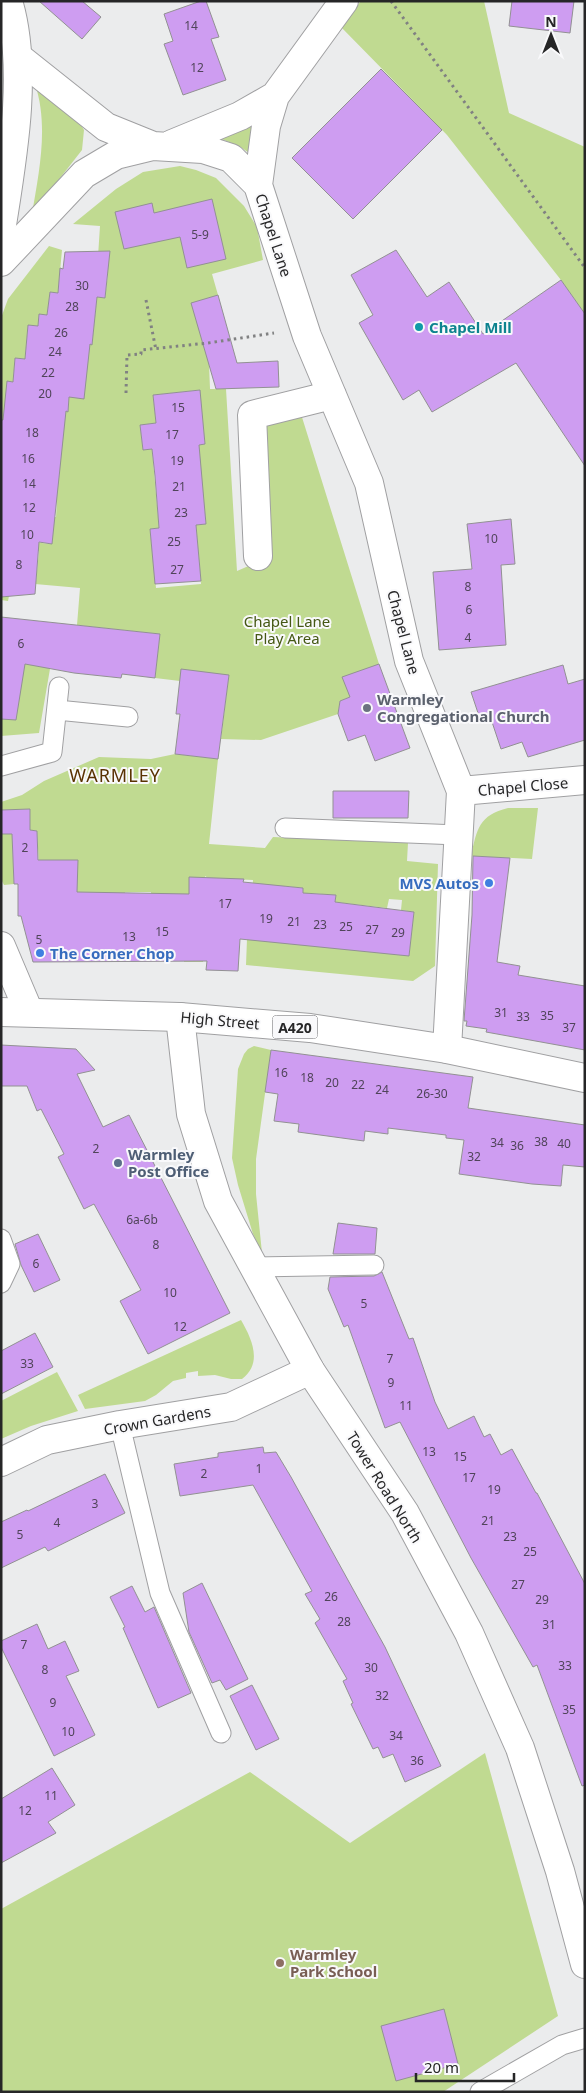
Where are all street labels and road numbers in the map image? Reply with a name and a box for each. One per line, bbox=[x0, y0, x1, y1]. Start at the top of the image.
street label: Chapel Lane bbox=[251, 191, 297, 279]
street label: Chapel Lane bbox=[383, 588, 425, 676]
street label: Chapel Close bbox=[477, 772, 569, 800]
street label: High Street bbox=[180, 1007, 261, 1033]
road number: A420 bbox=[272, 1016, 318, 1038]
street label: Crown Gardens bbox=[102, 1401, 212, 1439]
street label: Tower Road North bbox=[343, 1428, 427, 1546]

